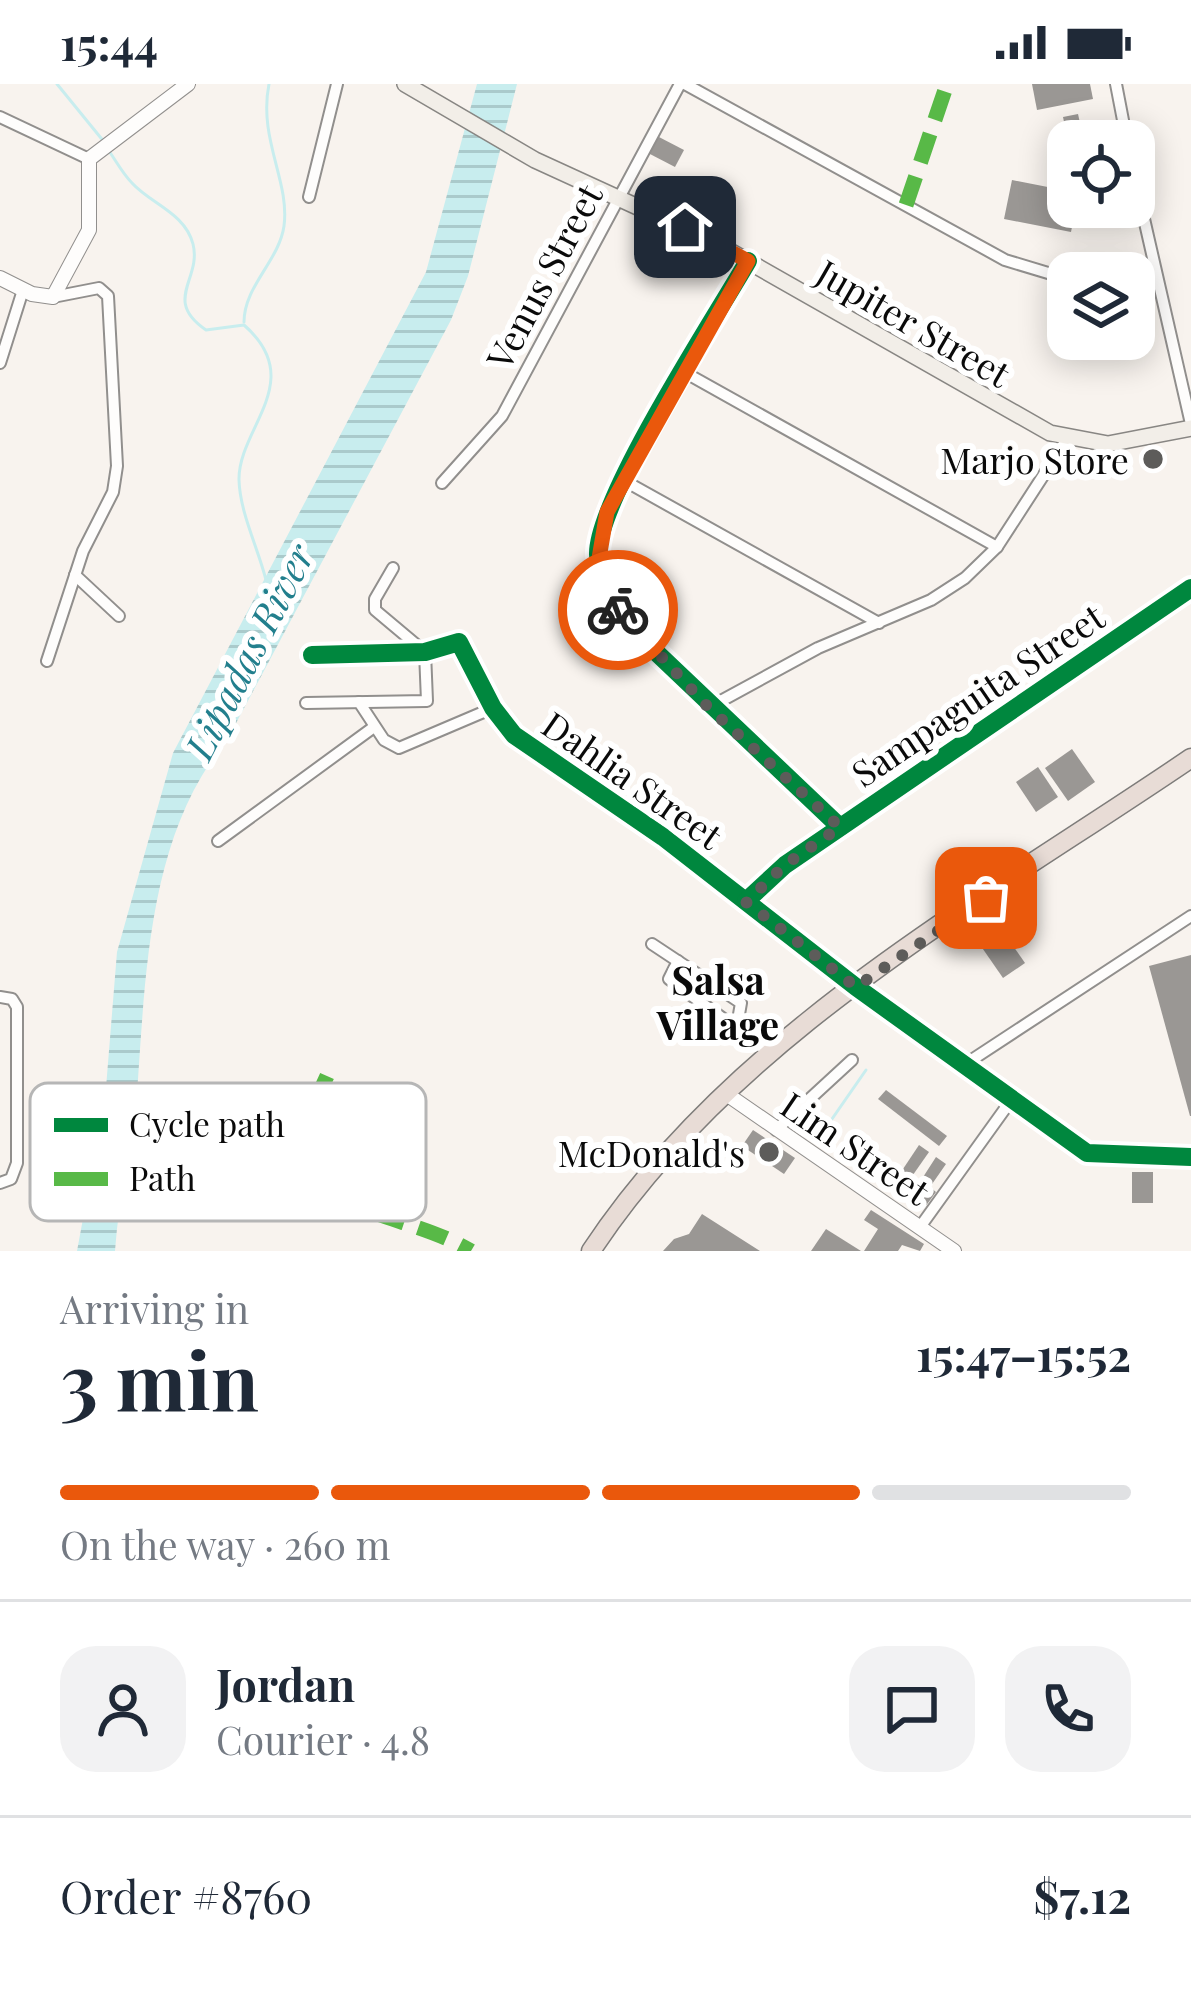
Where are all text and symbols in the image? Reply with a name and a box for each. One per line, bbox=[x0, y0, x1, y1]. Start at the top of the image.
text: 15:44 bbox=[60, 12, 158, 72]
map controls bbox=[1047, 120, 1155, 360]
button: locate bbox=[1047, 120, 1155, 228]
street label: Venus Street bbox=[474, 174, 612, 378]
pin bbox=[634, 176, 736, 278]
icon: home bbox=[652, 194, 718, 260]
street label: Jupiter Street bbox=[808, 247, 1020, 397]
button: layers bbox=[1047, 252, 1155, 360]
place label: Marjo Store bbox=[940, 435, 1129, 483]
marker: Marjo Store bbox=[1140, 446, 1166, 472]
water label: Lipadas River bbox=[171, 533, 325, 769]
courier bbox=[558, 550, 678, 670]
icon: bike bbox=[585, 577, 651, 643]
street label: Sampaguita Street bbox=[841, 591, 1114, 796]
street label: Dahlia Street bbox=[534, 699, 733, 859]
pin bbox=[935, 847, 1037, 949]
icon: bag bbox=[953, 865, 1019, 931]
district label: Salsa Village bbox=[656, 953, 779, 1050]
street label: Lim Street bbox=[772, 1080, 941, 1215]
legend bbox=[30, 1083, 426, 1221]
text: Cycle path bbox=[129, 1101, 285, 1145]
place label: McDonald's bbox=[558, 1128, 745, 1176]
marker: McDonald's bbox=[756, 1139, 782, 1165]
text: Path bbox=[129, 1155, 196, 1199]
text: Arriving in bbox=[60, 1282, 249, 1334]
text: 15:47–15:52 bbox=[916, 1323, 1131, 1383]
text: 3 min bbox=[60, 1327, 259, 1431]
text: On the way · 260 m bbox=[60, 1518, 391, 1570]
button: person bbox=[60, 1646, 186, 1772]
button: chat bbox=[849, 1646, 975, 1772]
button: phone bbox=[1005, 1646, 1131, 1772]
text: Jordan bbox=[216, 1653, 355, 1713]
text: Courier · 4.8 bbox=[216, 1713, 430, 1765]
text: Order #8760 bbox=[60, 1865, 312, 1925]
text: $7.12 bbox=[1033, 1865, 1131, 1925]

